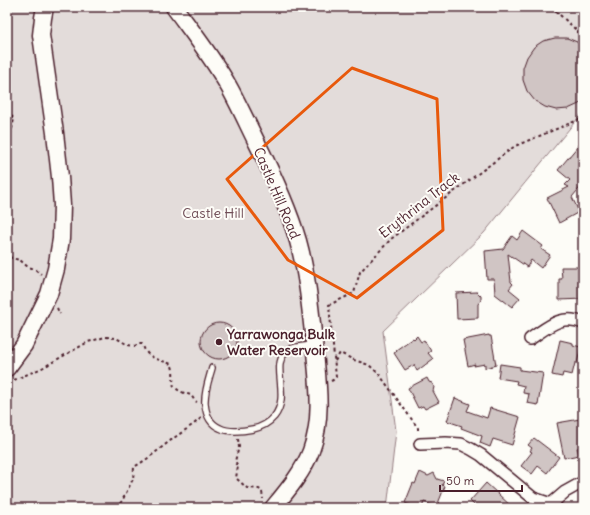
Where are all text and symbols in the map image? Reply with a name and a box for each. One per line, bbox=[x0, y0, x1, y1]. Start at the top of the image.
street label: Castle Hill Road bbox=[250, 144, 304, 242]
street label: Erythrina Track bbox=[375, 168, 463, 242]
park label: Castle Hill bbox=[182, 204, 244, 222]
place label: Yarrawonga Bulk Water Reservoir bbox=[226, 325, 335, 359]
marker: Yarrawonga Bulk Water Reservoir bbox=[214, 337, 224, 347]
scale bar bbox=[440, 467, 522, 493]
text: 50 m bbox=[446, 473, 475, 488]

